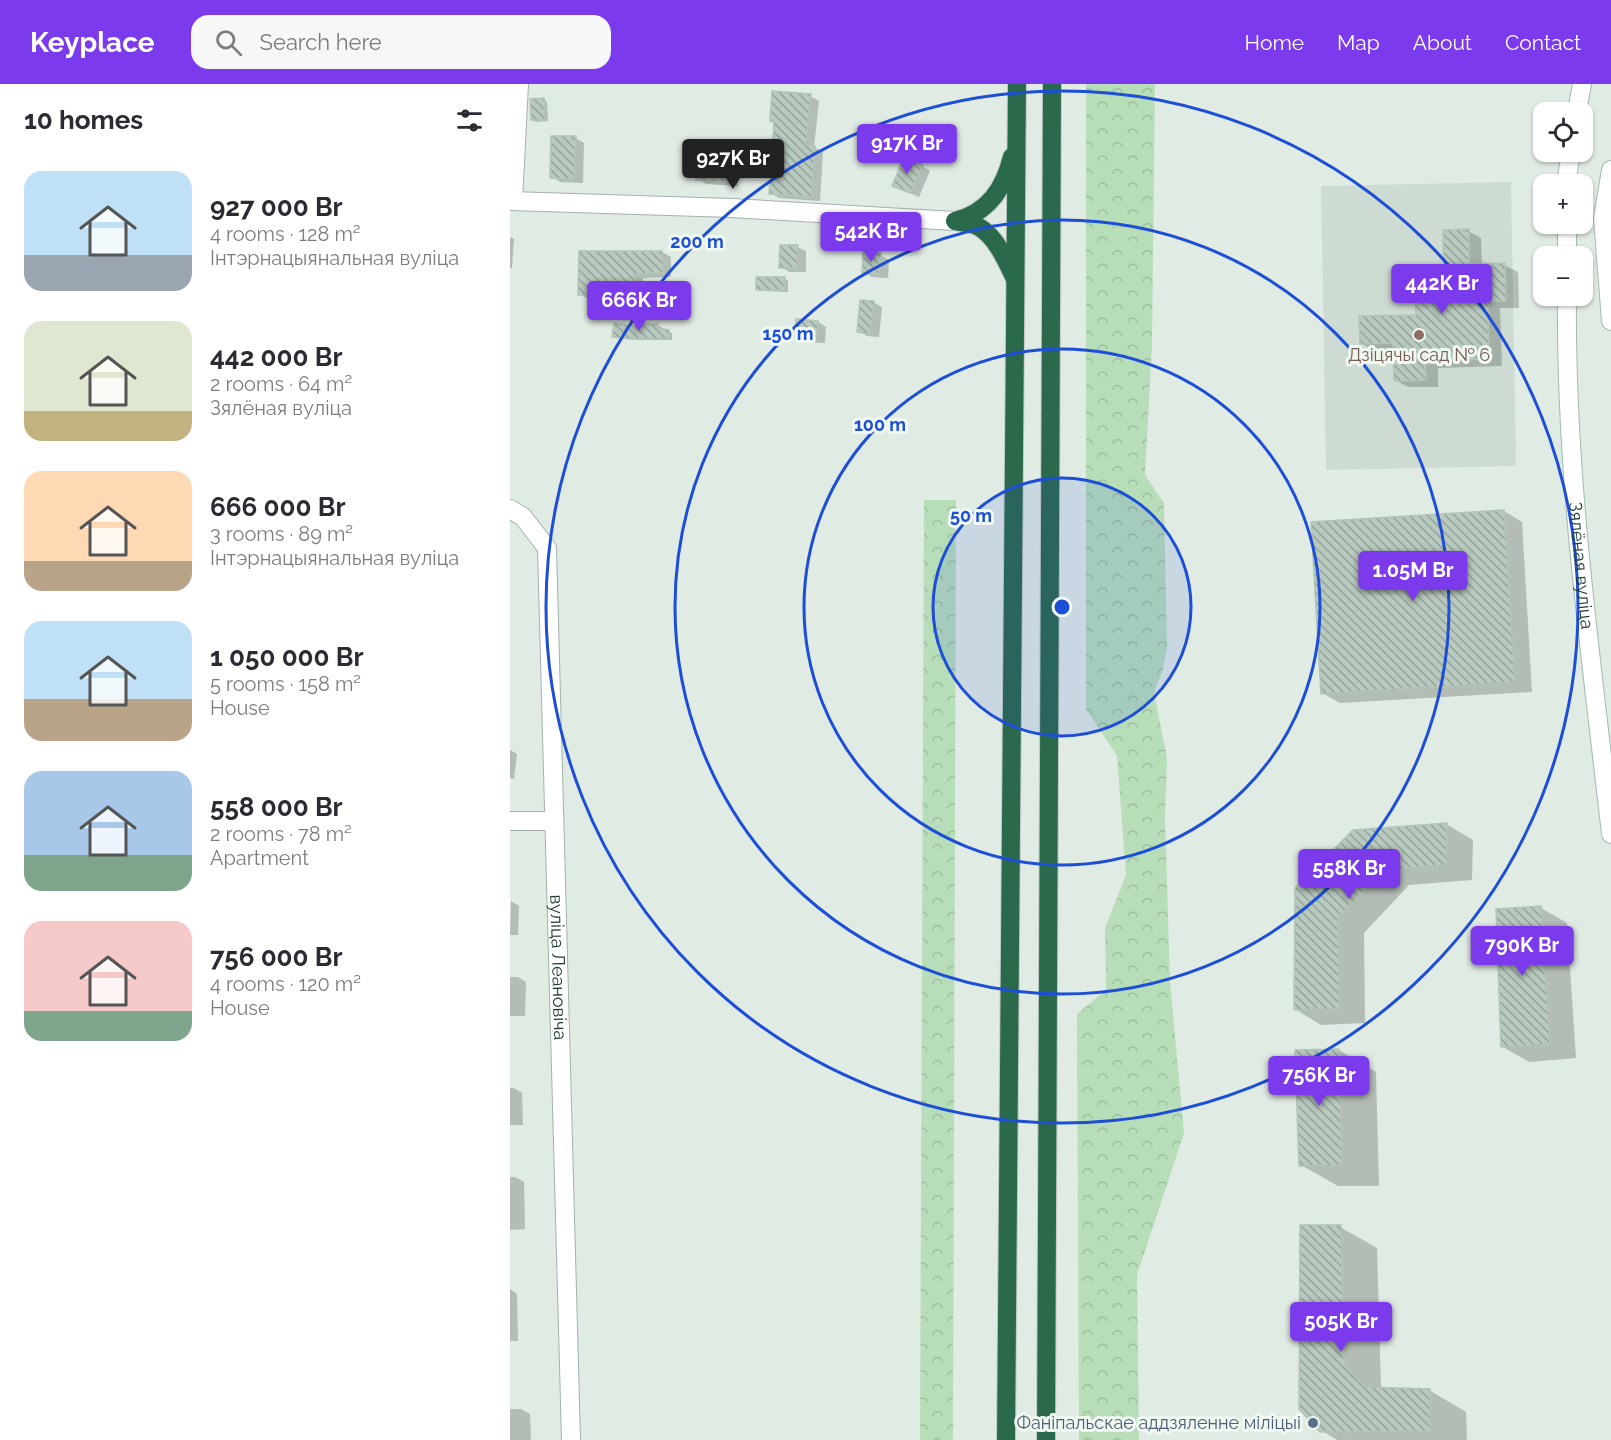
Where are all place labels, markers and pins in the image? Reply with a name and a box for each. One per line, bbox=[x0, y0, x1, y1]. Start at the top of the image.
pin: 917K Br bbox=[852, 124, 962, 175]
pin: 927K Br bbox=[678, 139, 788, 190]
pin: 542K Br bbox=[816, 212, 926, 263]
pin: 442K Br bbox=[1387, 264, 1497, 315]
pin: 666K Br bbox=[584, 281, 694, 332]
marker: Дзіцячы сад № 6 bbox=[1412, 328, 1426, 342]
place label: Дзіцячы сад № 6 bbox=[1348, 344, 1490, 365]
pin: 1.05M Br bbox=[1351, 551, 1475, 602]
centre of rings bbox=[1052, 597, 1072, 617]
pin: 558K Br bbox=[1294, 849, 1404, 900]
pin: 790K Br bbox=[1467, 926, 1577, 977]
pin: 756K Br bbox=[1264, 1056, 1374, 1107]
pin: 505K Br bbox=[1286, 1302, 1396, 1353]
place label: Фаніпальскае аддзяленне міліцыі bbox=[1017, 1412, 1301, 1433]
marker: Фаніпальскае аддзяленне міліцыі bbox=[1306, 1416, 1320, 1430]

